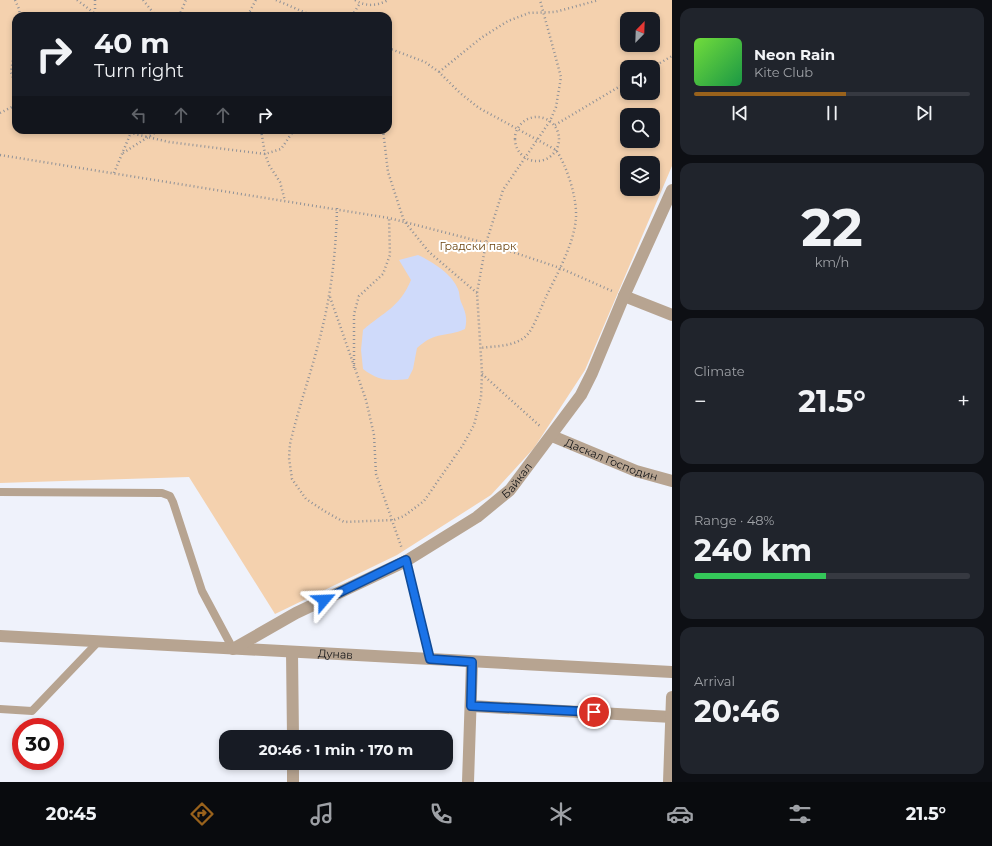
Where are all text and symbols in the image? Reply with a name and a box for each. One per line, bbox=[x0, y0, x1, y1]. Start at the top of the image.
north arrow bbox=[620, 12, 660, 52]
map controls bbox=[620, 12, 660, 196]
text: 40 m bbox=[94, 26, 170, 60]
icon: right bbox=[28, 28, 80, 80]
text: Neon Rain bbox=[754, 45, 835, 64]
text: Turn right bbox=[94, 60, 184, 82]
button: sound bbox=[620, 60, 660, 100]
text: Kite Club bbox=[754, 64, 813, 80]
icon: previous bbox=[729, 102, 751, 124]
icon: pause bbox=[821, 102, 843, 124]
icon: next bbox=[913, 102, 935, 124]
icon: left bbox=[128, 104, 150, 126]
icon: ahead bbox=[170, 104, 192, 126]
icon: ahead bbox=[212, 104, 234, 126]
icon: right bbox=[254, 104, 276, 126]
button: search bbox=[620, 108, 660, 148]
button: layers bbox=[620, 156, 660, 196]
text: 22 bbox=[801, 196, 863, 259]
park label: Градски парк bbox=[440, 239, 517, 253]
text: km/h bbox=[815, 254, 849, 270]
text: Climate bbox=[694, 363, 745, 379]
text: 21.5° bbox=[798, 383, 866, 420]
text: − bbox=[694, 388, 707, 415]
text: + bbox=[957, 388, 970, 415]
street label: Даскал Господин bbox=[563, 435, 659, 484]
street label: Байкал bbox=[498, 460, 535, 501]
text: Range · 48% bbox=[694, 512, 774, 528]
text: 240 km bbox=[694, 532, 812, 569]
position arrow bbox=[303, 579, 345, 621]
street label: Дунав bbox=[318, 646, 353, 662]
text: Arrival bbox=[694, 673, 735, 689]
text: 20:46 bbox=[694, 693, 780, 730]
pin bbox=[577, 695, 611, 729]
icon: arrive bbox=[583, 701, 605, 723]
speed limit sign: 30 bbox=[12, 718, 64, 770]
text: 20:46 · 1 min · 170 m bbox=[259, 740, 413, 759]
icon: directions bbox=[188, 800, 216, 828]
icon: music bbox=[308, 800, 336, 828]
icon: phone bbox=[427, 800, 455, 828]
icon: climate bbox=[547, 800, 575, 828]
icon: car bbox=[666, 800, 694, 828]
icon: filters bbox=[786, 800, 814, 828]
text: 20:45 bbox=[46, 803, 96, 825]
text: 21.5° bbox=[906, 803, 946, 825]

